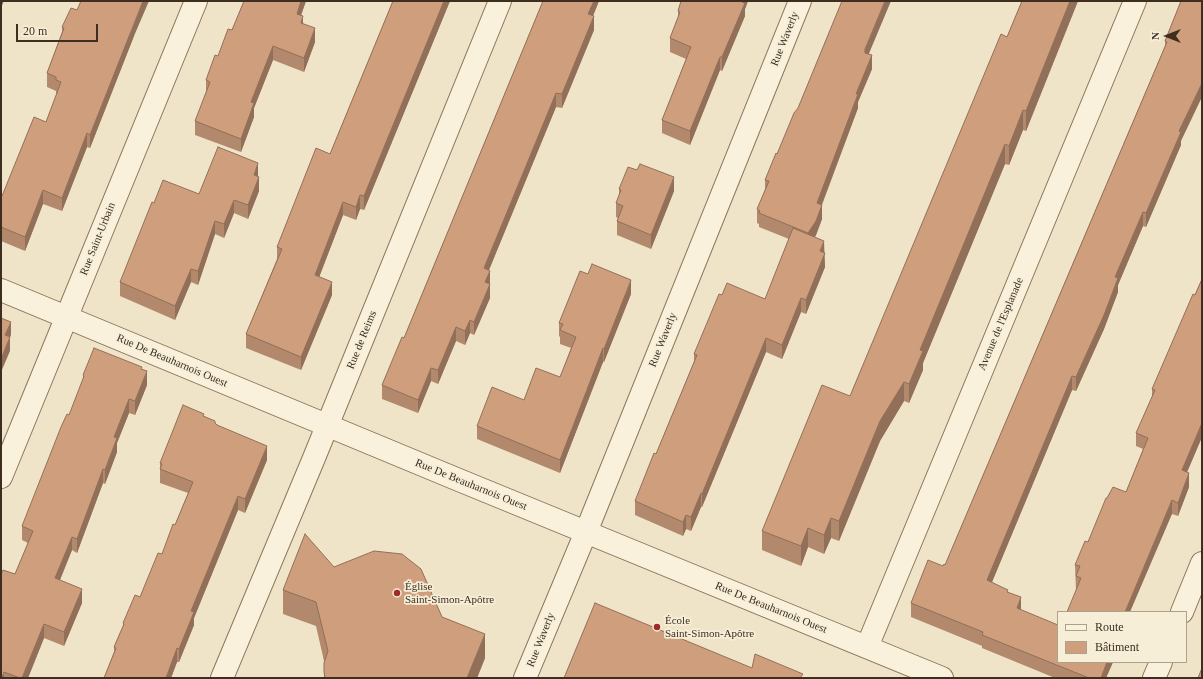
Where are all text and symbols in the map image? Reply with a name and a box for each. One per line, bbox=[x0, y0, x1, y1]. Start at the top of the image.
street label: Rue Waverly bbox=[768, 10, 802, 68]
scale bar bbox=[18, 16, 100, 42]
north arrow bbox=[1147, 16, 1187, 56]
text: 20 m bbox=[23, 24, 47, 38]
text: N bbox=[1149, 32, 1161, 40]
street label: Rue Saint-Urbain bbox=[77, 201, 119, 277]
street label: Avenue de l'Esplanade bbox=[975, 276, 1027, 372]
street label: Rue de Reims bbox=[344, 309, 380, 371]
street label: Rue Waverly bbox=[646, 311, 680, 369]
street label: Rue De Beauharnois Ouest bbox=[114, 332, 230, 390]
street label: Rue De Beauharnois Ouest bbox=[413, 457, 529, 513]
place label: Église Saint-Simon-Apôtre bbox=[405, 580, 494, 606]
street label: Rue De Beauharnois Ouest bbox=[713, 580, 829, 636]
marker: Église Saint-Simon-Apôtre bbox=[392, 588, 402, 598]
street label: Rue Waverly bbox=[524, 611, 558, 669]
legend bbox=[1057, 611, 1187, 663]
place label: École Saint-Simon-Apôtre bbox=[665, 614, 754, 640]
text: Route bbox=[1095, 620, 1124, 634]
marker: École Saint-Simon-Apôtre bbox=[652, 622, 662, 632]
text: Bâtiment bbox=[1095, 640, 1139, 654]

